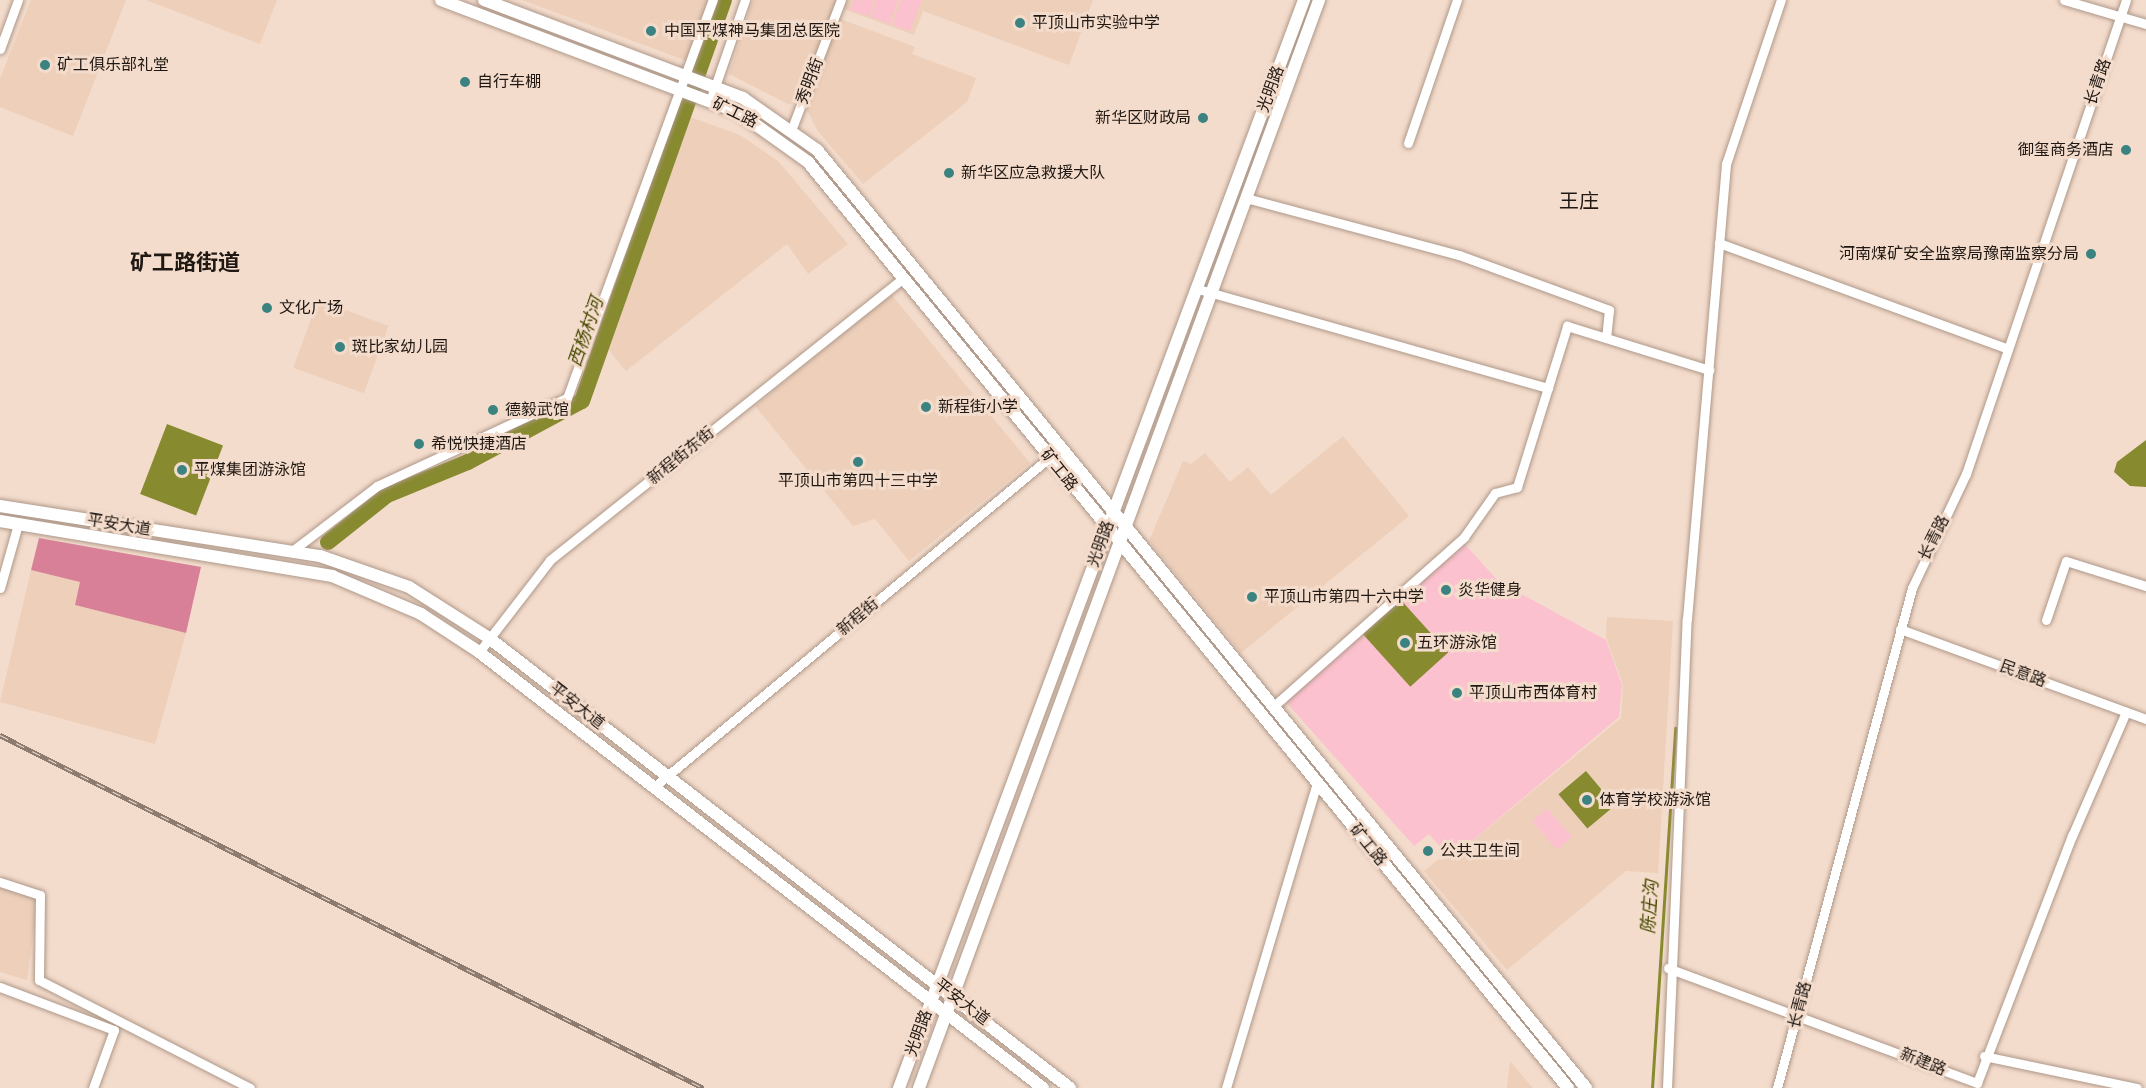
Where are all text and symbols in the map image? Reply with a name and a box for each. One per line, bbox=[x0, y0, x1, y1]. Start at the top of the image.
place label: 平顶山市实验中学 bbox=[1032, 13, 1160, 33]
marker: 平顶山市实验中学 bbox=[1013, 16, 1027, 30]
place label: 中国平煤神马集团总医院 bbox=[664, 21, 840, 41]
marker: 中国平煤神马集团总医院 bbox=[642, 22, 660, 40]
place label: 矿工俱乐部礼堂 bbox=[57, 55, 169, 75]
street label: 秀明街 bbox=[792, 55, 828, 107]
street label: 长青路 bbox=[2081, 56, 2115, 108]
marker: 矿工俱乐部礼堂 bbox=[38, 58, 52, 72]
street label: 光明路 bbox=[1254, 63, 1288, 115]
place label: 自行车棚 bbox=[477, 72, 541, 92]
marker: 自行车棚 bbox=[458, 75, 472, 89]
street label: 矿工路 bbox=[709, 94, 761, 132]
place label: 新华区财政局 bbox=[1095, 108, 1191, 128]
marker: 新华区财政局 bbox=[1196, 111, 1210, 125]
place label: 御玺商务酒店 bbox=[2018, 140, 2114, 160]
marker: 御玺商务酒店 bbox=[2119, 143, 2133, 157]
place label: 新华区应急救援大队 bbox=[961, 163, 1105, 183]
marker: 新华区应急救援大队 bbox=[942, 166, 956, 180]
district label: 王庄 bbox=[1559, 189, 1599, 213]
place label: 河南煤矿安全监察局豫南监察分局 bbox=[1839, 244, 2079, 264]
marker: 河南煤矿安全监察局豫南监察分局 bbox=[2084, 247, 2098, 261]
district label: 矿工路街道 bbox=[130, 250, 240, 276]
water label: 西杨村河 bbox=[564, 294, 608, 370]
place label: 文化广场 bbox=[279, 298, 343, 318]
marker: 文化广场 bbox=[260, 301, 274, 315]
place label: 斑比家幼儿园 bbox=[352, 337, 448, 357]
marker: 斑比家幼儿园 bbox=[333, 340, 347, 354]
place label: 新程街小学 bbox=[938, 397, 1018, 417]
place label: 德毅武馆 bbox=[505, 400, 569, 420]
marker: 新程街小学 bbox=[919, 400, 933, 414]
marker: 德毅武馆 bbox=[486, 403, 500, 417]
street label: 新程街东街 bbox=[644, 423, 718, 489]
place label: 希悦快捷酒店 bbox=[431, 434, 527, 454]
marker: 希悦快捷酒店 bbox=[412, 437, 426, 451]
street label: 矿工路 bbox=[1036, 445, 1082, 495]
marker: 平顶山市第四十三中学 bbox=[851, 455, 865, 469]
place label: 平煤集团游泳馆 bbox=[194, 460, 306, 480]
marker: 平煤集团游泳馆 bbox=[175, 463, 189, 477]
place label: 平顶山市第四十三中学 bbox=[778, 471, 938, 491]
street label: 平安大道 bbox=[86, 511, 152, 539]
street label: 长青路 bbox=[1915, 512, 1953, 564]
street label: 光明路 bbox=[1084, 518, 1118, 570]
place label: 炎华健身 bbox=[1458, 580, 1522, 600]
marker: 炎华健身 bbox=[1439, 583, 1453, 597]
place label: 平顶山市第四十六中学 bbox=[1264, 587, 1424, 607]
marker: 平顶山市第四十六中学 bbox=[1245, 590, 1259, 604]
street label: 新程街 bbox=[833, 594, 883, 640]
place label: 五环游泳馆 bbox=[1417, 633, 1497, 653]
marker: 五环游泳馆 bbox=[1398, 636, 1412, 650]
street label: 民意路 bbox=[1997, 657, 2049, 691]
street label: 平安大道 bbox=[546, 679, 608, 733]
place label: 平顶山市西体育村 bbox=[1469, 683, 1597, 703]
marker: 平顶山市西体育村 bbox=[1450, 686, 1464, 700]
place label: 体育学校游泳馆 bbox=[1599, 790, 1711, 810]
marker: 体育学校游泳馆 bbox=[1580, 793, 1594, 807]
street label: 矿工路 bbox=[1345, 820, 1391, 870]
place label: 公共卫生间 bbox=[1440, 841, 1520, 861]
marker: 公共卫生间 bbox=[1421, 844, 1435, 858]
water label: 陈庄沟 bbox=[1637, 879, 1663, 935]
street label: 平安大道 bbox=[931, 975, 993, 1029]
street label: 长青路 bbox=[1785, 979, 1815, 1031]
street label: 光明路 bbox=[902, 1007, 936, 1059]
street label: 新建路 bbox=[1897, 1044, 1949, 1080]

